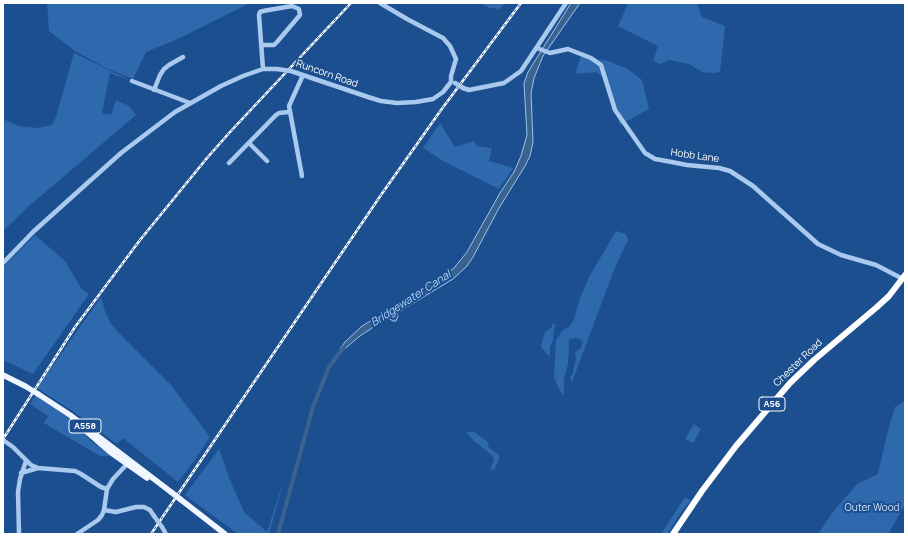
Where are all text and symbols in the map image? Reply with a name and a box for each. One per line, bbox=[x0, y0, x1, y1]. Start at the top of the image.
street label: Runcorn Road bbox=[294, 58, 360, 90]
street label: Hobb Lane bbox=[670, 147, 720, 165]
water label: Bridgewater Canal bbox=[369, 268, 453, 330]
street label: Chester Road bbox=[771, 337, 825, 389]
road number: A56 bbox=[759, 397, 785, 411]
road number: A558 bbox=[69, 419, 101, 433]
park label: Outer Wood bbox=[845, 502, 899, 514]

